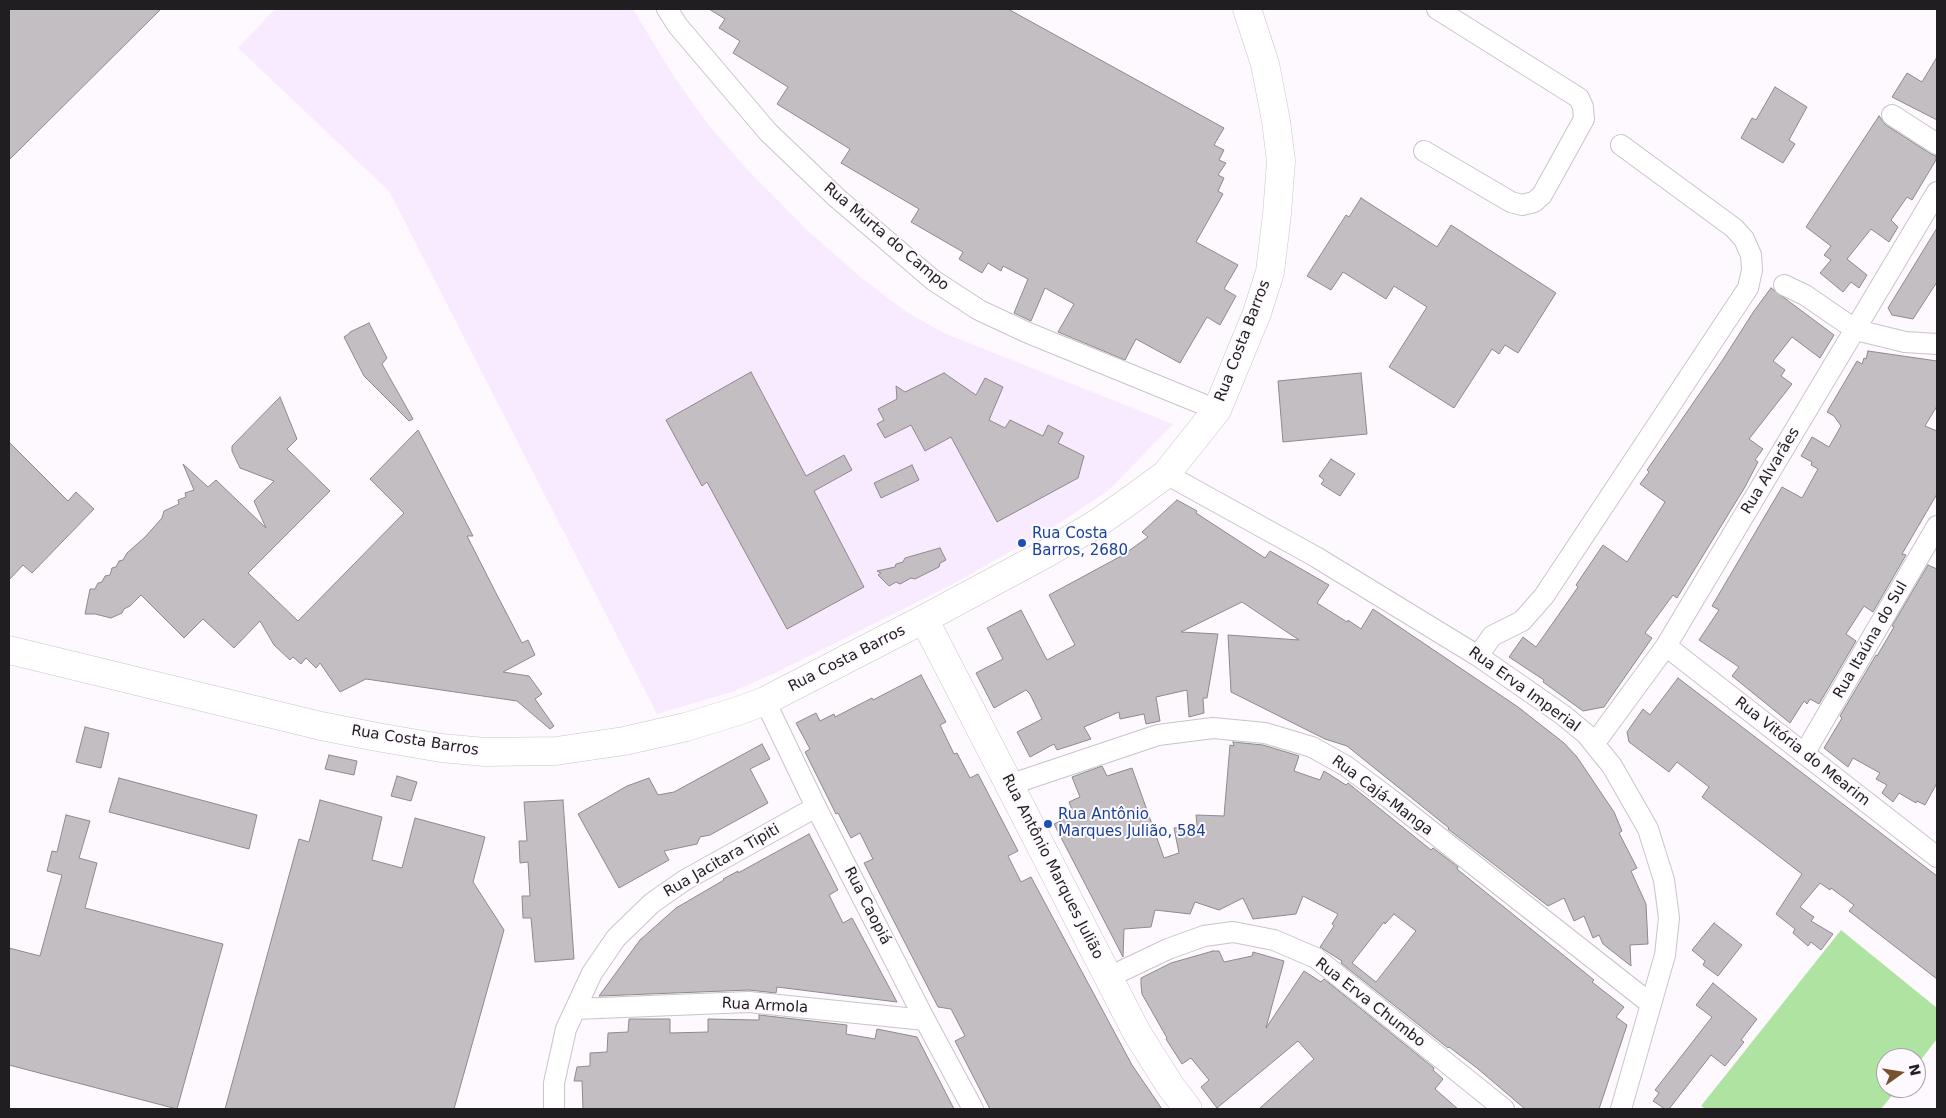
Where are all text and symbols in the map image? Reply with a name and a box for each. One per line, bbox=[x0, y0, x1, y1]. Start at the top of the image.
street label: Rua Murta do Campo bbox=[820, 179, 952, 295]
street label: Rua Costa Barros bbox=[1212, 278, 1274, 404]
street label: Rua Alvarães bbox=[1738, 424, 1804, 518]
place label: Rua Costa Barros, 2680 bbox=[1032, 525, 1128, 560]
marker: Rua Costa Barros, 2680 bbox=[1016, 537, 1028, 549]
street label: Rua Itaúna do Sul bbox=[1830, 578, 1912, 702]
street label: Rua Costa Barros bbox=[786, 622, 908, 696]
street label: Rua Erva Imperial bbox=[1465, 644, 1583, 736]
street label: Rua Vitória do Mearim bbox=[1731, 694, 1873, 810]
street label: Rua Costa Barros bbox=[350, 722, 480, 760]
street label: Rua Cajá-Manga bbox=[1328, 752, 1436, 840]
street label: Rua Antônio Marques Julião bbox=[997, 772, 1107, 962]
place label: Rua Antônio Marques Julião, 584 bbox=[1058, 806, 1206, 841]
marker: Rua Antônio Marques Julião, 584 bbox=[1042, 818, 1054, 830]
street label: Rua Jacitara Tipiti bbox=[661, 820, 783, 902]
street label: Rua Caopiá bbox=[840, 864, 894, 948]
street label: Rua Erva Chumbo bbox=[1311, 955, 1429, 1051]
street label: Rua Armola bbox=[721, 995, 809, 1017]
north arrow bbox=[1876, 1048, 1926, 1098]
text: N bbox=[1906, 1062, 1924, 1077]

